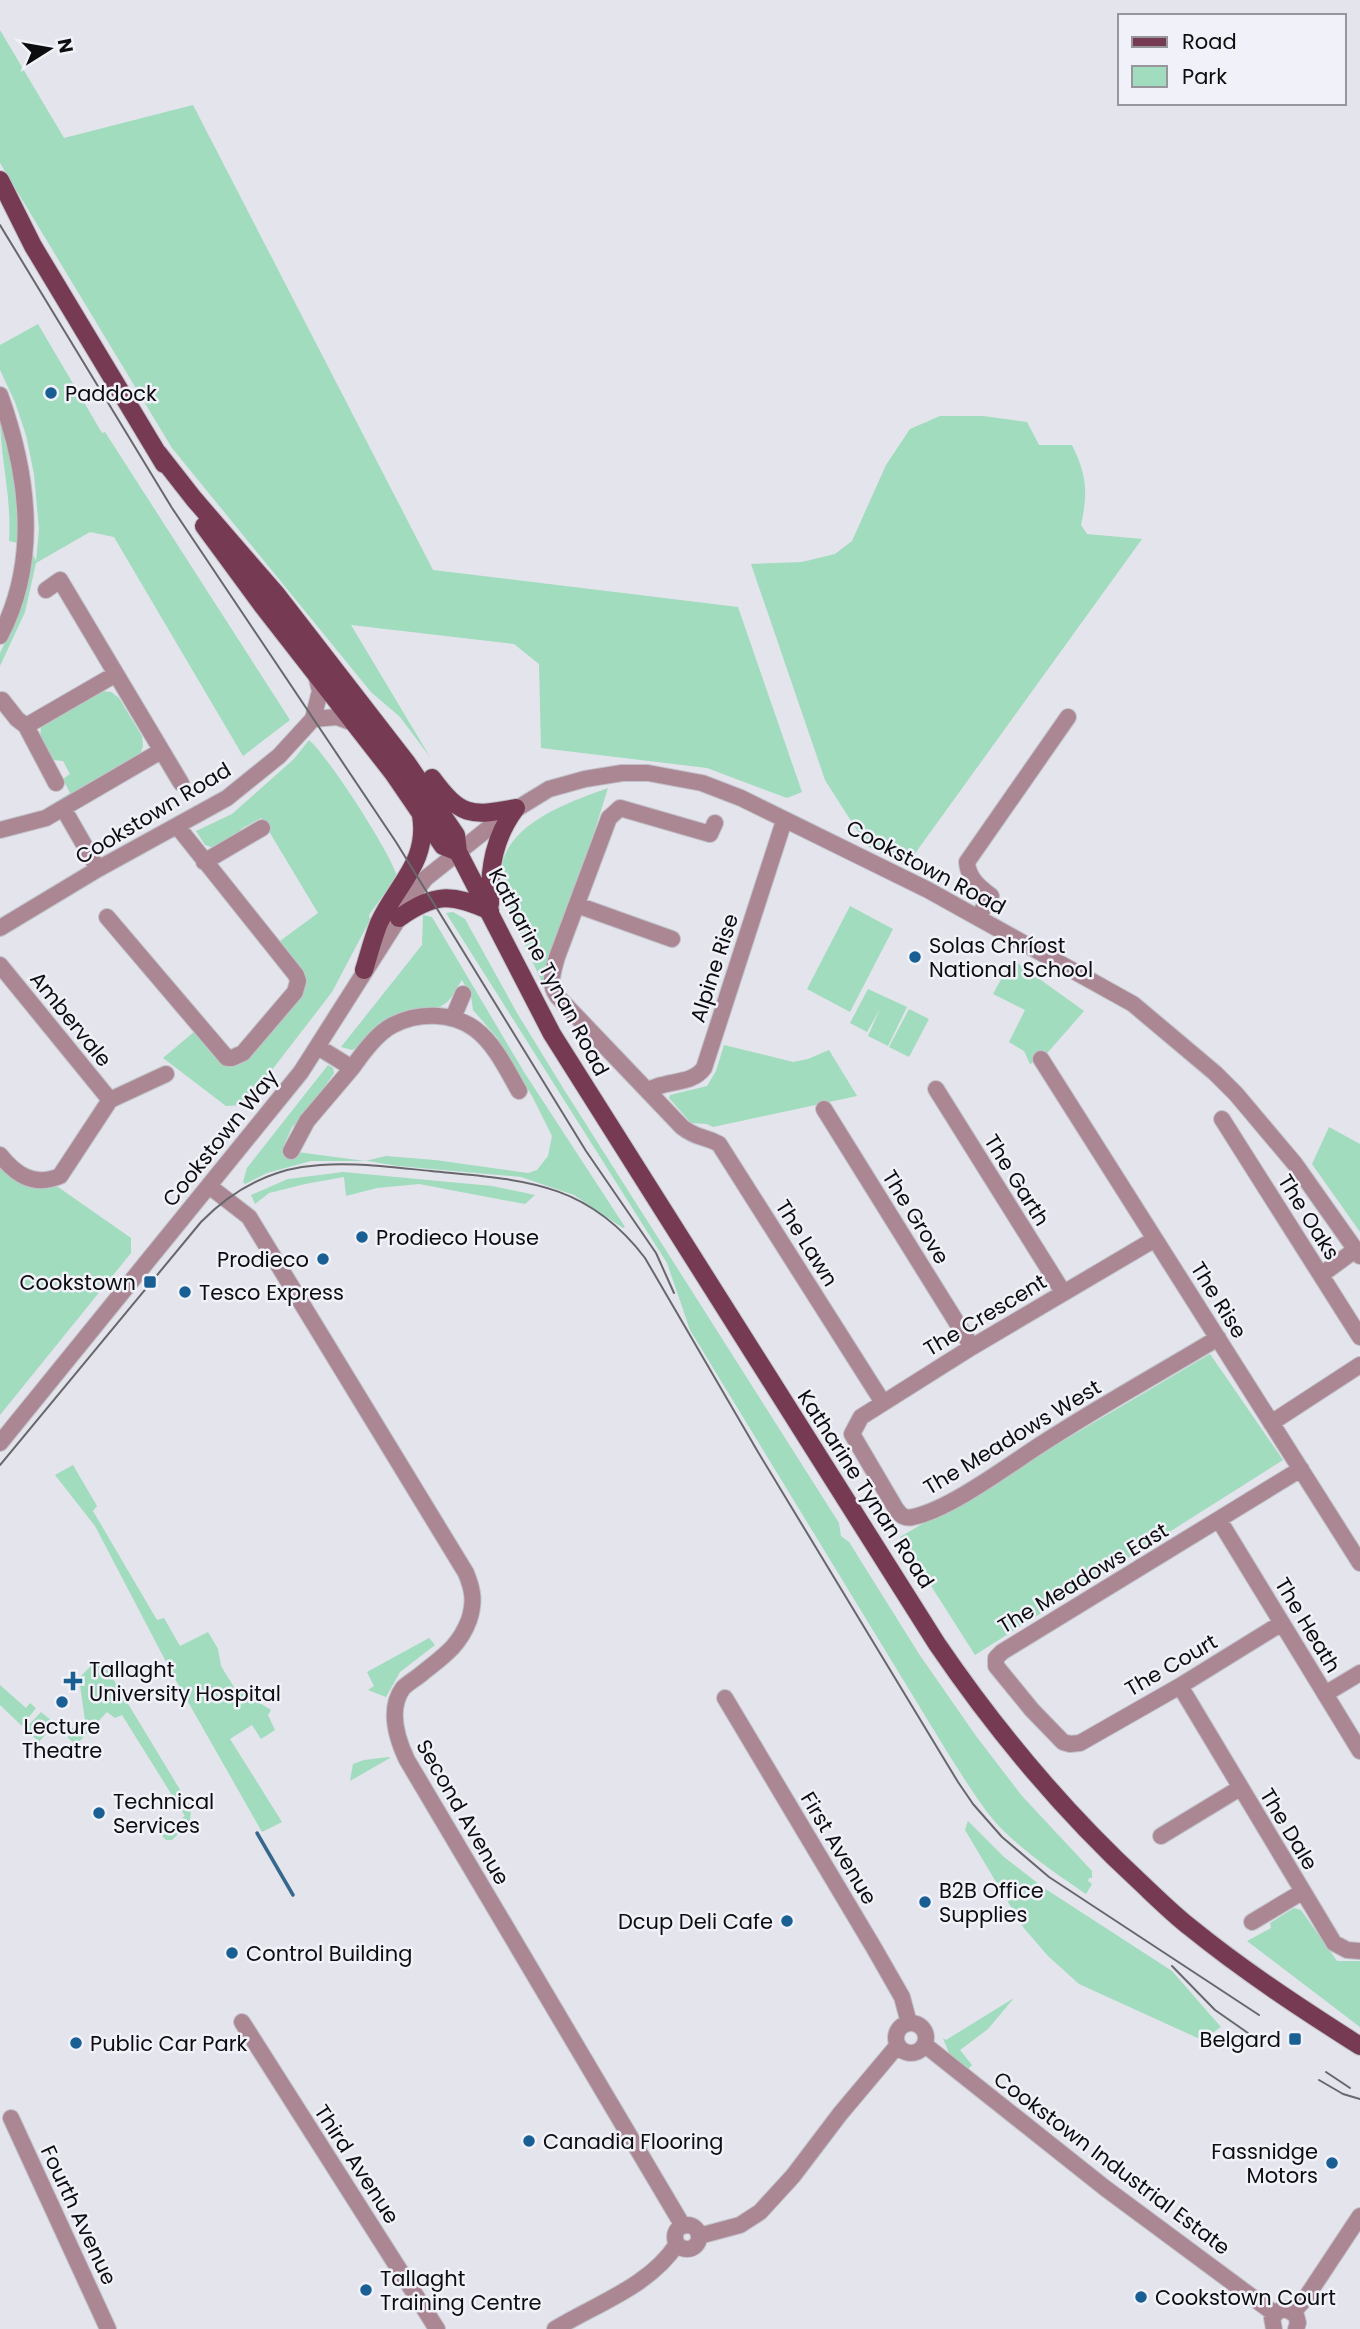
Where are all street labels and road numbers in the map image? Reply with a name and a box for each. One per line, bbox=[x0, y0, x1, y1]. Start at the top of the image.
street label: Cookstown Road bbox=[70, 755, 236, 871]
street label: Cookstown Road bbox=[841, 813, 1011, 921]
street label: Katharine Tynan Road bbox=[482, 863, 616, 1081]
street label: Alpine Rise bbox=[683, 910, 745, 1026]
street label: Ambervale bbox=[24, 965, 118, 1073]
street label: Cookstown Way bbox=[156, 1063, 284, 1213]
street label: The Garth bbox=[977, 1129, 1057, 1231]
street label: The Grove bbox=[876, 1164, 956, 1270]
street label: The Oaks bbox=[1271, 1169, 1347, 1265]
street label: The Lawn bbox=[769, 1194, 845, 1292]
street label: The Rise bbox=[1184, 1256, 1254, 1344]
street label: The Crescent bbox=[918, 1267, 1052, 1363]
street label: The Meadows West bbox=[918, 1372, 1106, 1502]
street label: Katharine Tynan Road bbox=[791, 1384, 941, 1594]
street label: The Meadows East bbox=[993, 1516, 1173, 1640]
street label: The Heath bbox=[1268, 1572, 1348, 1678]
street label: The Court bbox=[1120, 1627, 1222, 1703]
street label: Second Avenue bbox=[410, 1734, 516, 1890]
street label: The Dale bbox=[1253, 1783, 1325, 1875]
street label: First Avenue bbox=[794, 1786, 884, 1910]
street label: Cookstown Industrial Estate bbox=[988, 2064, 1236, 2262]
street label: Third Avenue bbox=[308, 2099, 406, 2229]
street label: Fourth Avenue bbox=[34, 2141, 124, 2289]

